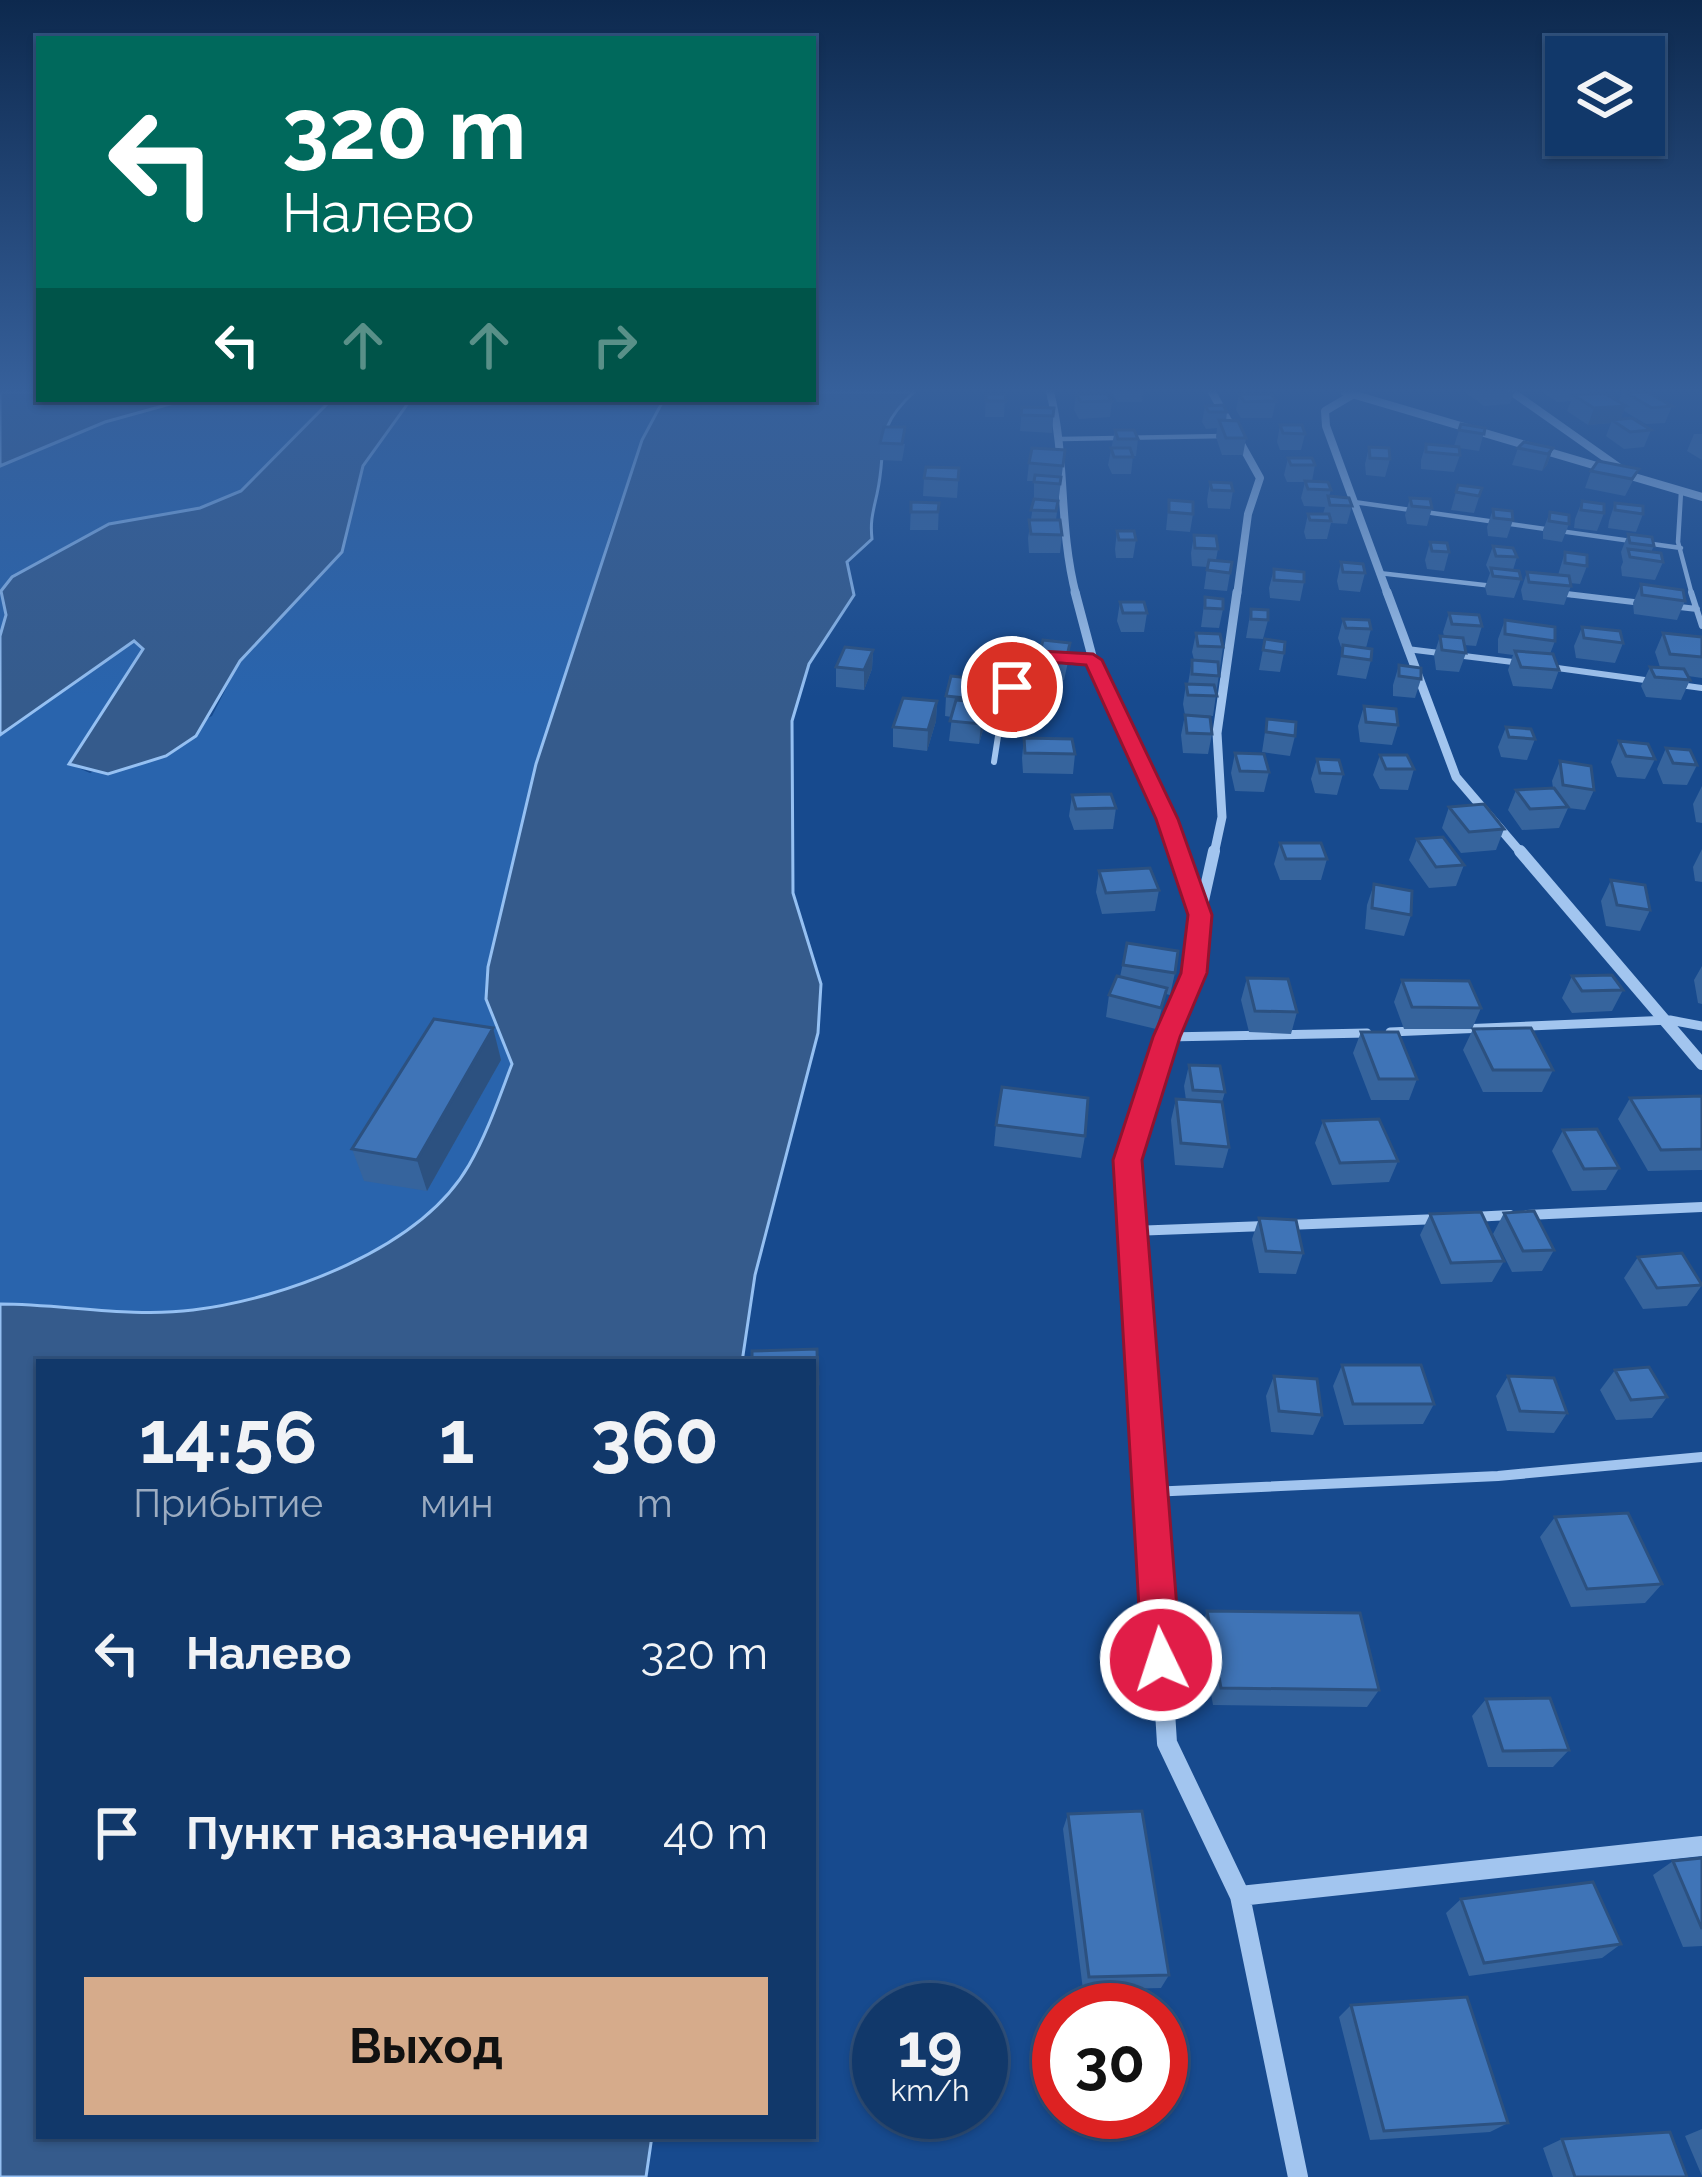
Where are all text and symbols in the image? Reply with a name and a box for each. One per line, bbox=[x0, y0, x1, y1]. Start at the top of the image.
map controls bbox=[1545, 36, 1665, 156]
button: layers bbox=[1545, 36, 1665, 156]
text: 320 m bbox=[282, 80, 526, 179]
icon: left bbox=[84, 84, 240, 240]
text: Налево bbox=[282, 181, 474, 245]
icon: left bbox=[204, 312, 270, 378]
icon: ahead bbox=[330, 312, 396, 378]
icon: ahead bbox=[456, 312, 522, 378]
icon: right bbox=[582, 312, 648, 378]
pin bbox=[961, 636, 1063, 738]
icon: arrive bbox=[979, 654, 1045, 720]
text: 14:56 bbox=[139, 1395, 317, 1480]
text: 1 bbox=[439, 1395, 475, 1480]
text: 360 bbox=[591, 1395, 719, 1480]
text: Прибытие bbox=[133, 1480, 323, 1526]
text: мин bbox=[420, 1480, 494, 1526]
text: m bbox=[637, 1480, 673, 1526]
position arrow bbox=[1098, 1597, 1224, 1723]
icon: left bbox=[84, 1620, 150, 1686]
text: Налево bbox=[186, 1627, 352, 1680]
text: 320 m bbox=[640, 1627, 768, 1680]
icon: arrive bbox=[84, 1800, 150, 1866]
text: Пункт назначения bbox=[186, 1807, 589, 1860]
text: 40 m bbox=[663, 1807, 768, 1860]
button: Выход bbox=[84, 1977, 768, 2115]
speed limit sign: 30 bbox=[1032, 1983, 1188, 2139]
text: 19 bbox=[898, 2011, 962, 2081]
text: km/h bbox=[890, 2073, 970, 2108]

